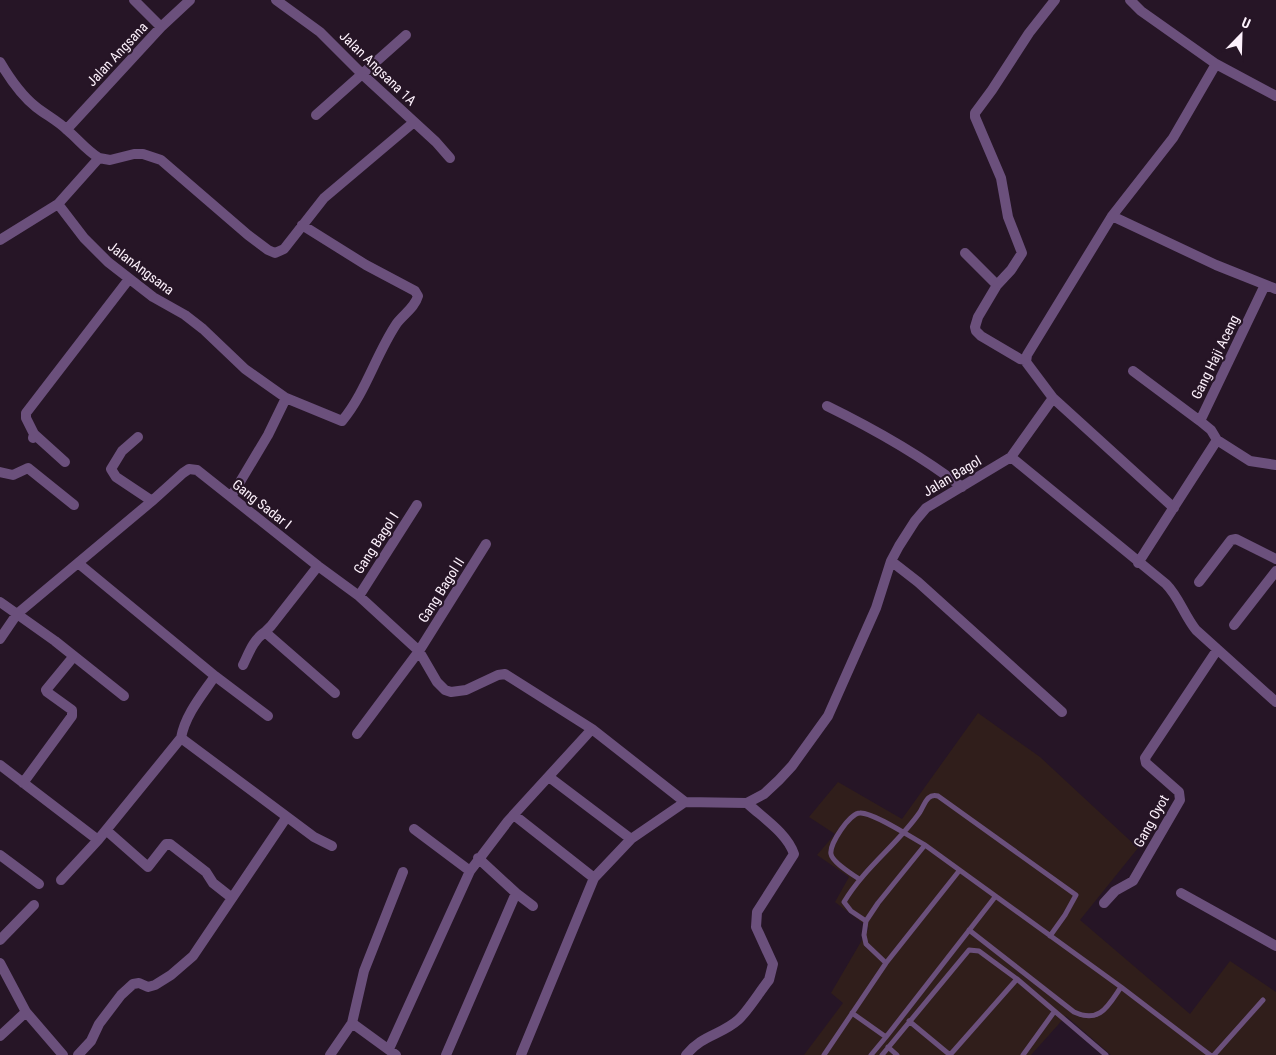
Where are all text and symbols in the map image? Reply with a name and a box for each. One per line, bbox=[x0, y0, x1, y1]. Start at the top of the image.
north arrow bbox=[1216, 10, 1266, 60]
text: U bbox=[1239, 14, 1253, 32]
street label: Jalan Angsana bbox=[83, 19, 151, 89]
street label: Jalan Angsana 1A bbox=[337, 28, 419, 108]
street label: JalanAngsana bbox=[105, 238, 177, 298]
street label: Gang Haji Aceng bbox=[1188, 312, 1242, 402]
street label: Jalan Bagol bbox=[920, 452, 984, 500]
street label: Gang Sadar I bbox=[229, 476, 295, 532]
street label: Gang Bagol I bbox=[350, 509, 402, 577]
street label: Gang Bagol II bbox=[415, 555, 467, 625]
street label: Gang Oyot bbox=[1130, 792, 1172, 850]

